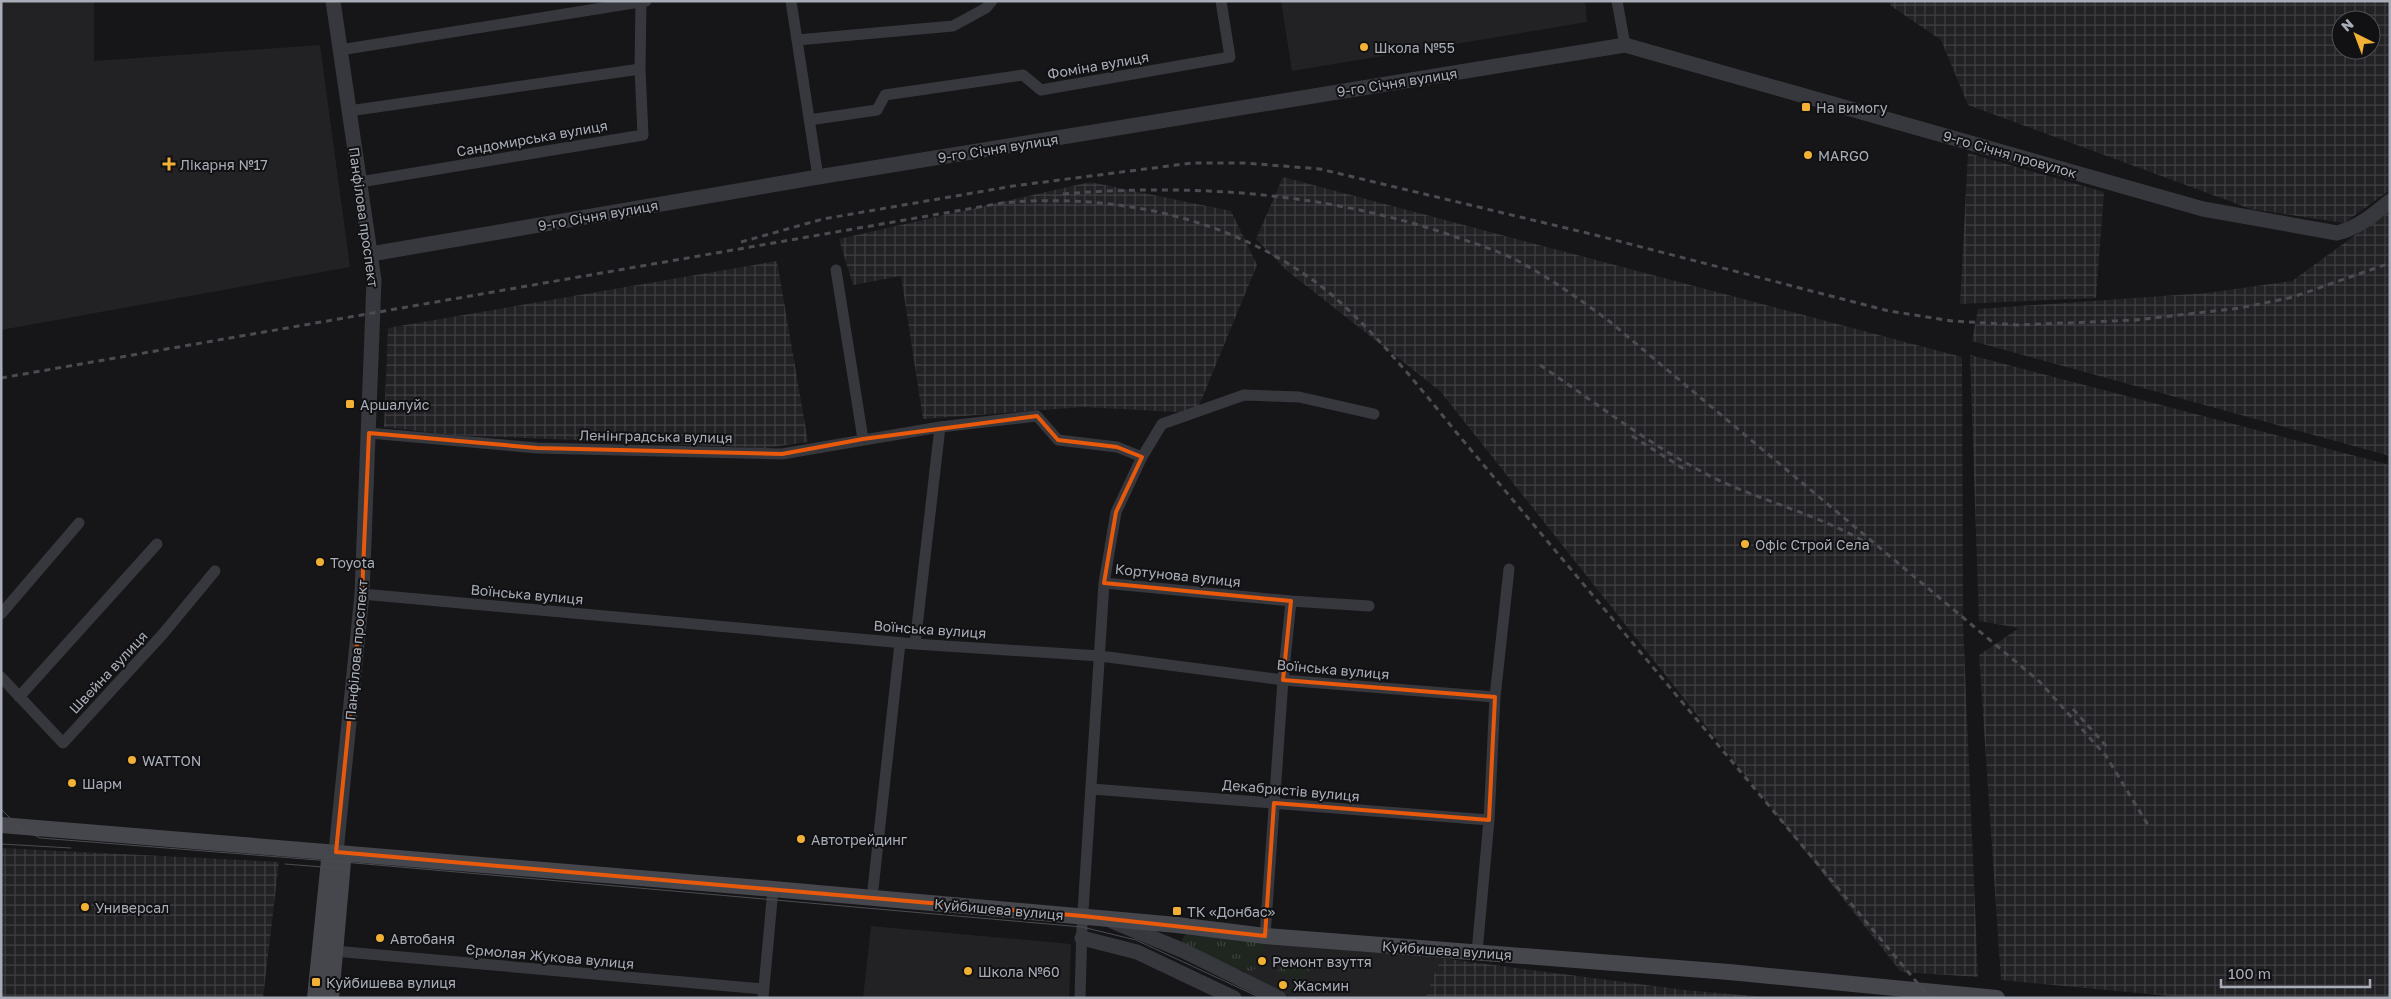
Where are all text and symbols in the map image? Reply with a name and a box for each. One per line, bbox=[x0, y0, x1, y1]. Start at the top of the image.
north arrow bbox=[2331, 10, 2381, 60]
text: N bbox=[2337, 15, 2357, 35]
place label: Школа №55 bbox=[1374, 39, 1455, 56]
marker: Школа №55 bbox=[1358, 41, 1370, 53]
street label: Фоміна вулиця bbox=[1046, 48, 1150, 82]
street label: 9-го Січня вулиця bbox=[1336, 64, 1458, 100]
place label: На вимогу bbox=[1816, 99, 1888, 116]
marker: На вимогу bbox=[1800, 101, 1812, 113]
street label: Сандомирська вулиця bbox=[455, 116, 609, 160]
street label: 9-го Січня провулок bbox=[1941, 127, 2079, 181]
street label: 9-го Січня вулиця bbox=[937, 130, 1059, 166]
street label: Панфілова проспект bbox=[346, 146, 382, 288]
place label: MARGO bbox=[1818, 147, 1869, 164]
marker: MARGO bbox=[1802, 149, 1814, 161]
place label: Лікарня №17 bbox=[180, 156, 268, 173]
marker: Лікарня №17 bbox=[162, 157, 176, 171]
street label: 9-го Січня вулиця bbox=[537, 196, 659, 234]
place label: Аршалуйс bbox=[360, 396, 430, 413]
marker: Аршалуйс bbox=[344, 398, 356, 410]
street label: Ленінградська вулиця bbox=[579, 426, 733, 446]
place label: Офіс Строй Села bbox=[1755, 536, 1870, 553]
marker: Офіс Строй Села bbox=[1739, 538, 1751, 550]
place label: Toyota bbox=[330, 554, 375, 571]
marker: Toyota bbox=[314, 556, 326, 568]
street label: Кортунова вулиця bbox=[1114, 560, 1242, 590]
street label: Панфілова проспект bbox=[341, 579, 371, 721]
street label: Воїнська вулиця bbox=[470, 581, 584, 607]
street label: Воїнська вулиця bbox=[873, 617, 987, 641]
street label: Швейна вулиця bbox=[65, 627, 151, 717]
street label: Воїнська вулиця bbox=[1276, 656, 1390, 682]
place label: WATTON bbox=[142, 752, 202, 769]
marker: WATTON bbox=[126, 754, 138, 766]
place label: Шарм bbox=[82, 775, 122, 792]
street label: Декабристів вулиця bbox=[1222, 776, 1360, 804]
marker: Шарм bbox=[66, 777, 78, 789]
place label: Автотрейдинг bbox=[811, 831, 908, 848]
marker: Автотрейдинг bbox=[795, 833, 807, 845]
street label: Куйбишева вулиця bbox=[934, 895, 1064, 923]
place label: Универсал bbox=[95, 899, 169, 916]
marker: Универсал bbox=[79, 901, 91, 913]
place label: ТК «Донбас» bbox=[1187, 903, 1276, 920]
marker: ТК «Донбас» bbox=[1171, 905, 1183, 917]
place label: Автобаня bbox=[390, 930, 455, 947]
marker: Автобаня bbox=[374, 932, 386, 944]
street label: Куйбишева вулиця bbox=[1382, 937, 1512, 963]
street label: Єрмолая Жукова вулиця bbox=[465, 940, 635, 972]
place label: Ремонт взуття bbox=[1272, 953, 1372, 970]
marker: Ремонт взуття bbox=[1256, 955, 1268, 967]
scale bar bbox=[2221, 956, 2370, 988]
place label: Школа №60 bbox=[978, 963, 1060, 980]
text: 100 m bbox=[2228, 964, 2271, 982]
marker: Школа №60 bbox=[962, 965, 974, 977]
place label: Куйбишева вулиця bbox=[326, 974, 456, 991]
marker: Куйбишева вулиця bbox=[310, 976, 322, 988]
place label: Жасмин bbox=[1293, 977, 1349, 994]
marker: Жасмин bbox=[1277, 979, 1289, 991]

